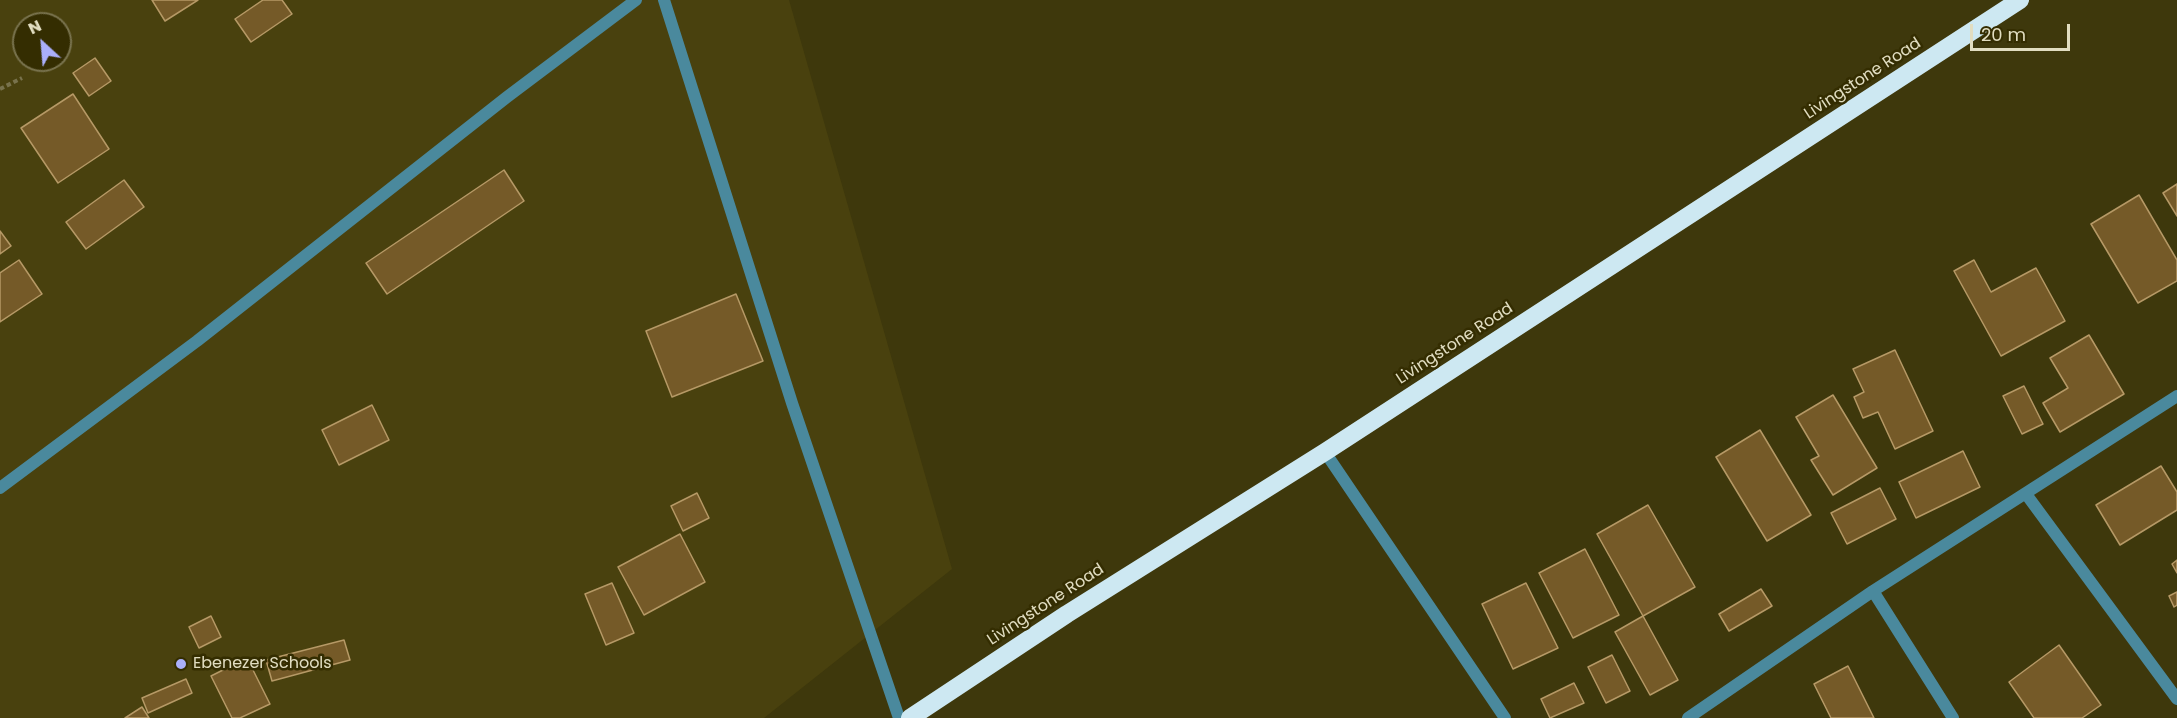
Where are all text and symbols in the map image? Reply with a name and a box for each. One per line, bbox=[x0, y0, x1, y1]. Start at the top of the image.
north arrow bbox=[12, 12, 72, 72]
scale bar bbox=[1973, 12, 2074, 50]
text: N bbox=[24, 14, 45, 40]
text: 20 m bbox=[1981, 22, 2026, 47]
street label: Livingstone Road bbox=[1801, 34, 1925, 124]
street label: Livingstone Road bbox=[1393, 299, 1517, 389]
street label: Livingstone Road bbox=[984, 560, 1108, 650]
place label: Ebenezer Schools bbox=[193, 654, 332, 674]
marker: Ebenezer Schools bbox=[174, 657, 188, 671]

